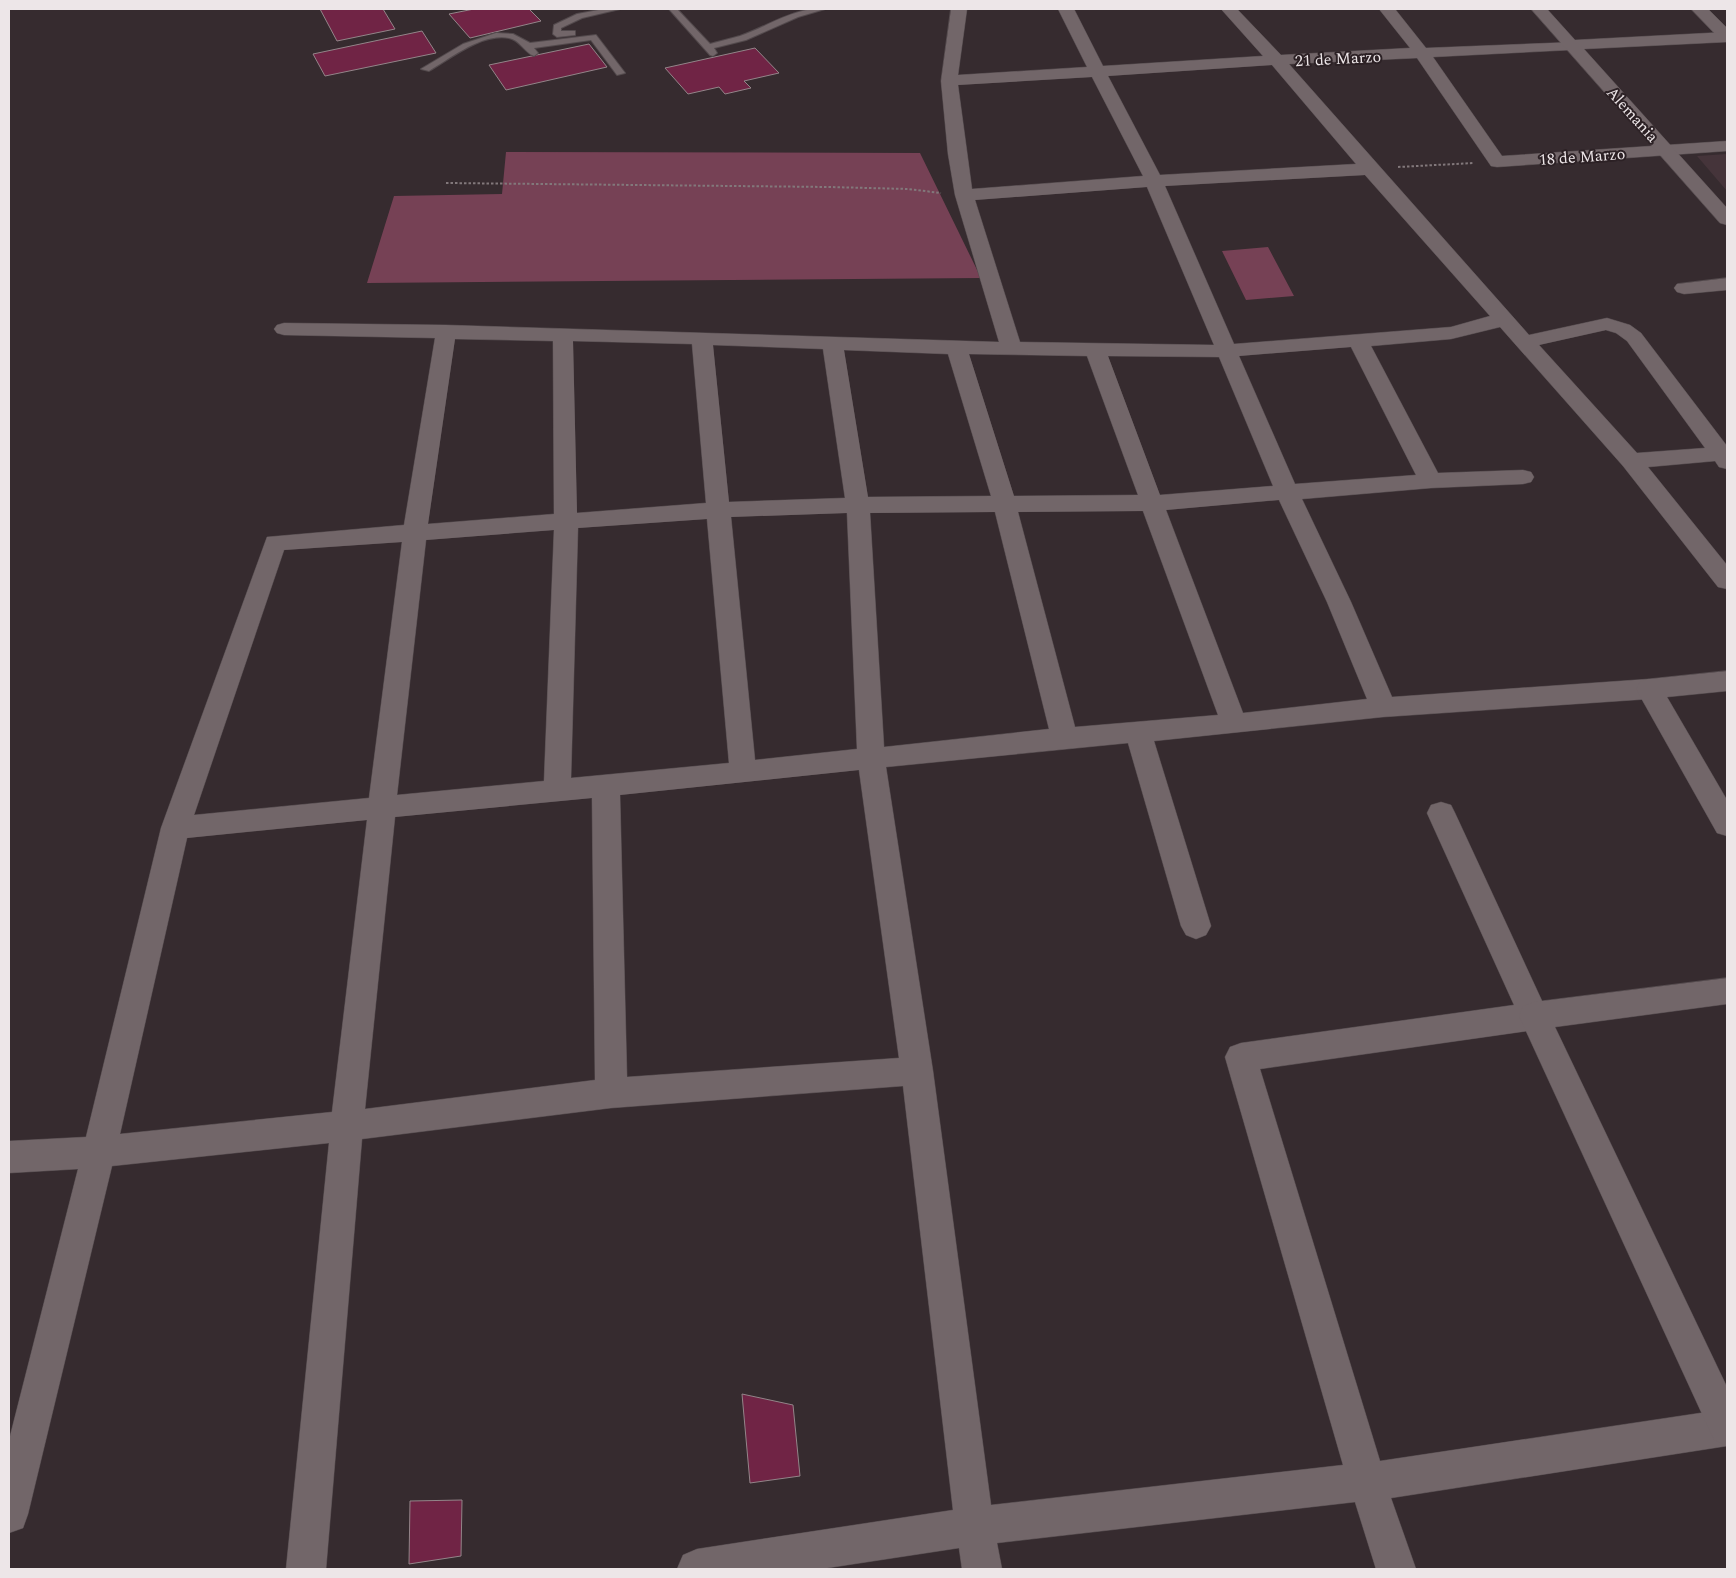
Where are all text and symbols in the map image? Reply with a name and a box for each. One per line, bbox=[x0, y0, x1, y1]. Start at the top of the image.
street label: 21 de Marzo bbox=[1294, 45, 1382, 73]
street label: Alemania bbox=[1601, 81, 1664, 148]
street label: 18 de Marzo bbox=[1538, 142, 1626, 172]

